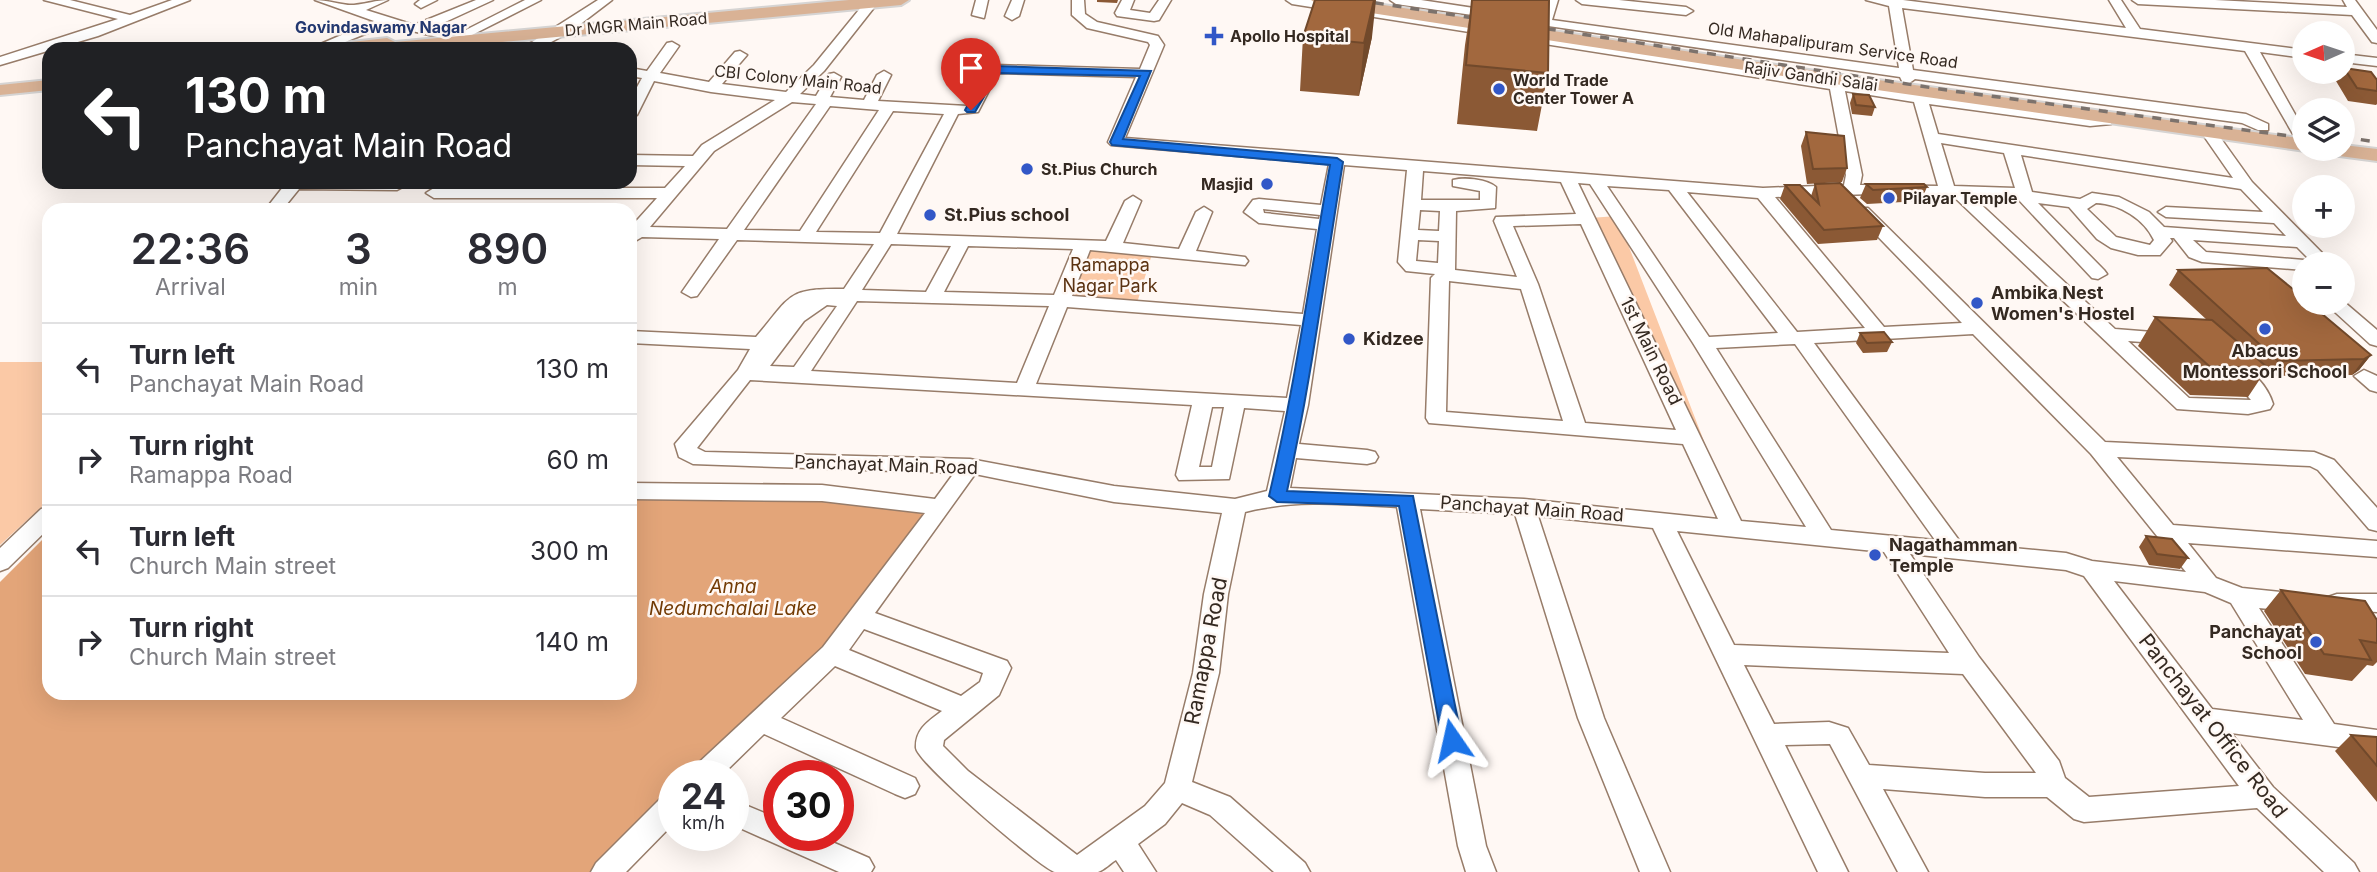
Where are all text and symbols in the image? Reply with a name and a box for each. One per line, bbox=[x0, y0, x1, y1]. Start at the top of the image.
street label: Dr MGR Main Road bbox=[564, 8, 708, 40]
district label: Govindaswamy Nagar bbox=[295, 17, 467, 37]
street label: Old Mahapalipuram Service Road bbox=[1707, 18, 1959, 72]
north arrow bbox=[2292, 21, 2356, 84]
map controls bbox=[2292, 21, 2355, 315]
marker: Apollo Hospital bbox=[1204, 26, 1224, 46]
place label: Apollo Hospital bbox=[1230, 26, 1349, 46]
pin bbox=[941, 38, 1001, 110]
icon: arrive bbox=[952, 49, 990, 87]
street label: Rajiv Gandhi Salai bbox=[1743, 57, 1879, 95]
street label: CBI Colony Main Road bbox=[713, 60, 883, 98]
text: 130 m bbox=[185, 66, 327, 125]
icon: left bbox=[70, 70, 161, 161]
place label: World Trade Center Tower A bbox=[1513, 70, 1634, 108]
marker: World Trade Center Tower A bbox=[1491, 81, 1507, 97]
button: layers bbox=[2292, 98, 2355, 161]
text: Panchayat Main Road bbox=[185, 126, 512, 165]
place label: St.Pius Church bbox=[1041, 159, 1157, 179]
marker: St.Pius Church bbox=[1019, 161, 1035, 177]
place label: Masjid bbox=[1201, 174, 1253, 194]
button: + bbox=[2292, 175, 2355, 238]
marker: Masjid bbox=[1259, 176, 1275, 192]
place label: Pilayar Temple bbox=[1903, 188, 2018, 208]
marker: Pilayar Temple bbox=[1881, 190, 1897, 206]
place label: St.Pius school bbox=[944, 204, 1069, 225]
marker: St.Pius school bbox=[922, 207, 938, 223]
text: 22:36 bbox=[131, 223, 250, 274]
text: 3 bbox=[345, 223, 372, 274]
text: 890 bbox=[467, 223, 548, 274]
button: − bbox=[2292, 252, 2355, 315]
park label: Ramappa Nagar Park bbox=[1062, 254, 1158, 296]
text: Arrival bbox=[155, 273, 226, 301]
text: min bbox=[339, 273, 378, 301]
text: m bbox=[497, 273, 518, 301]
place label: Ambika Nest Women's Hostel bbox=[1991, 282, 2135, 324]
street label: 1st Main Road bbox=[1616, 293, 1687, 408]
marker: Ambika Nest Women's Hostel bbox=[1969, 295, 1985, 311]
marker: Abacus Montessori School bbox=[2257, 321, 2273, 337]
place label: Kidzee bbox=[1363, 328, 1424, 349]
marker: Kidzee bbox=[1341, 331, 1357, 347]
text: Turn left bbox=[129, 339, 235, 370]
place label: Abacus Montessori School bbox=[2183, 340, 2347, 382]
icon: left bbox=[70, 350, 108, 388]
text: 130 m bbox=[536, 353, 609, 384]
text: Panchayat Main Road bbox=[129, 370, 364, 398]
text: Turn right bbox=[129, 430, 254, 461]
icon: right bbox=[70, 441, 108, 479]
text: 60 m bbox=[546, 444, 609, 475]
street label: Panchayat Main Road bbox=[794, 451, 978, 478]
text: Ramappa Road bbox=[129, 461, 293, 489]
street label: Panchayat Main Road bbox=[1440, 492, 1625, 525]
text: Turn left bbox=[129, 521, 235, 552]
icon: left bbox=[70, 532, 108, 570]
place label: Nagathamman Temple bbox=[1889, 534, 2018, 576]
text: 300 m bbox=[530, 535, 609, 566]
marker: Nagathamman Temple bbox=[1867, 547, 1883, 563]
text: Church Main street bbox=[129, 552, 336, 580]
water label: Anna Nedumchalai Lake bbox=[649, 575, 817, 620]
street label: Ramappa Road bbox=[1179, 575, 1232, 727]
text: Turn right bbox=[129, 612, 254, 643]
place label: Panchayat School bbox=[2209, 621, 2302, 663]
icon: right bbox=[70, 623, 108, 661]
text: 140 m bbox=[535, 626, 609, 657]
street label: Panchayat Office Road bbox=[2134, 629, 2293, 823]
marker: Panchayat School bbox=[2308, 634, 2324, 650]
text: Church Main street bbox=[129, 643, 336, 671]
position arrow bbox=[1415, 703, 1489, 777]
speed limit sign: 30 bbox=[763, 760, 854, 851]
text: 24 bbox=[681, 775, 726, 817]
text: km/h bbox=[682, 812, 725, 833]

